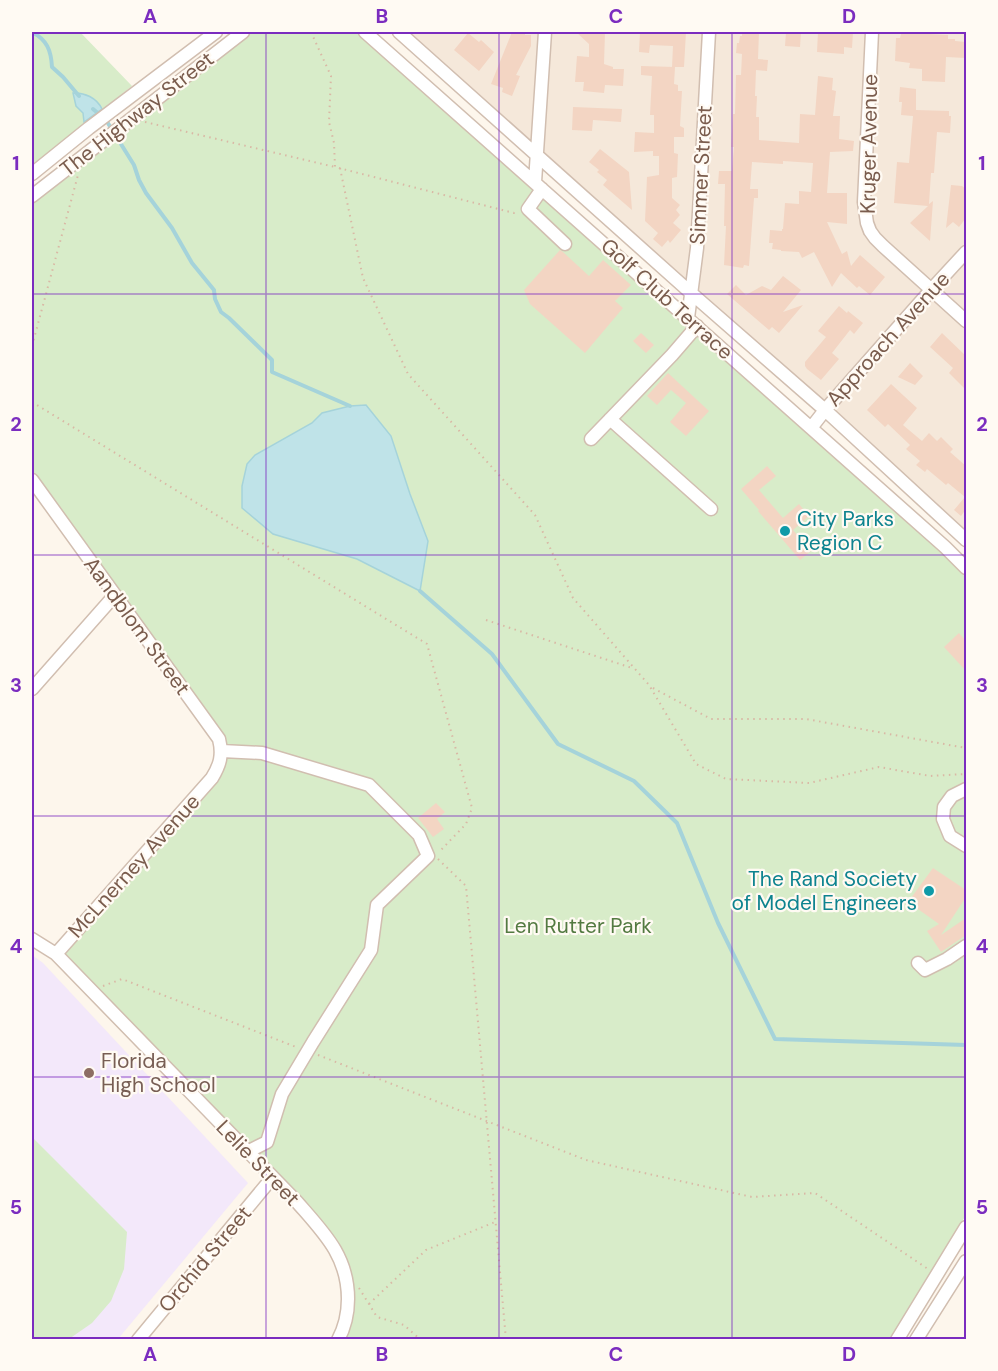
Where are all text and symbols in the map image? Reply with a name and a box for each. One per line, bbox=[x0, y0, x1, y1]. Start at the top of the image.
text: A bbox=[143, 3, 157, 29]
text: B bbox=[376, 3, 388, 29]
text: C bbox=[609, 3, 623, 29]
text: D bbox=[842, 3, 856, 29]
street label: The Highway Street bbox=[54, 45, 220, 183]
street label: Kruger Avenue bbox=[854, 74, 884, 214]
street label: Simmer Street bbox=[683, 105, 719, 245]
text: 1 bbox=[12, 150, 20, 176]
text: 1 bbox=[978, 150, 986, 176]
street label: Golf Club Terrace bbox=[595, 232, 739, 366]
street label: Approach Avenue bbox=[820, 265, 956, 412]
text: 2 bbox=[10, 411, 22, 437]
text: 2 bbox=[976, 411, 988, 437]
place label: City Parks Region C bbox=[797, 505, 894, 557]
marker: City Parks Region C bbox=[778, 524, 792, 538]
street label: Aandblom Street bbox=[77, 551, 197, 701]
text: 3 bbox=[10, 672, 22, 698]
text: 3 bbox=[976, 672, 988, 698]
street label: McLnerney Avenue bbox=[62, 788, 206, 944]
place label: The Rand Society of Model Engineers bbox=[731, 865, 917, 917]
marker: The Rand Society of Model Engineers bbox=[922, 884, 936, 898]
park label: Len Rutter Park bbox=[504, 912, 652, 940]
text: 4 bbox=[10, 933, 23, 959]
text: 4 bbox=[976, 933, 989, 959]
place label: Florida High School bbox=[101, 1047, 216, 1099]
marker: Florida High School bbox=[82, 1066, 96, 1080]
street label: Lelie Street bbox=[210, 1114, 306, 1212]
text: 5 bbox=[10, 1194, 22, 1220]
text: 5 bbox=[976, 1194, 988, 1220]
street label: Orchid Street bbox=[152, 1200, 258, 1318]
text: A bbox=[143, 1341, 157, 1367]
text: B bbox=[376, 1341, 388, 1367]
text: C bbox=[609, 1341, 623, 1367]
text: D bbox=[842, 1341, 856, 1367]

